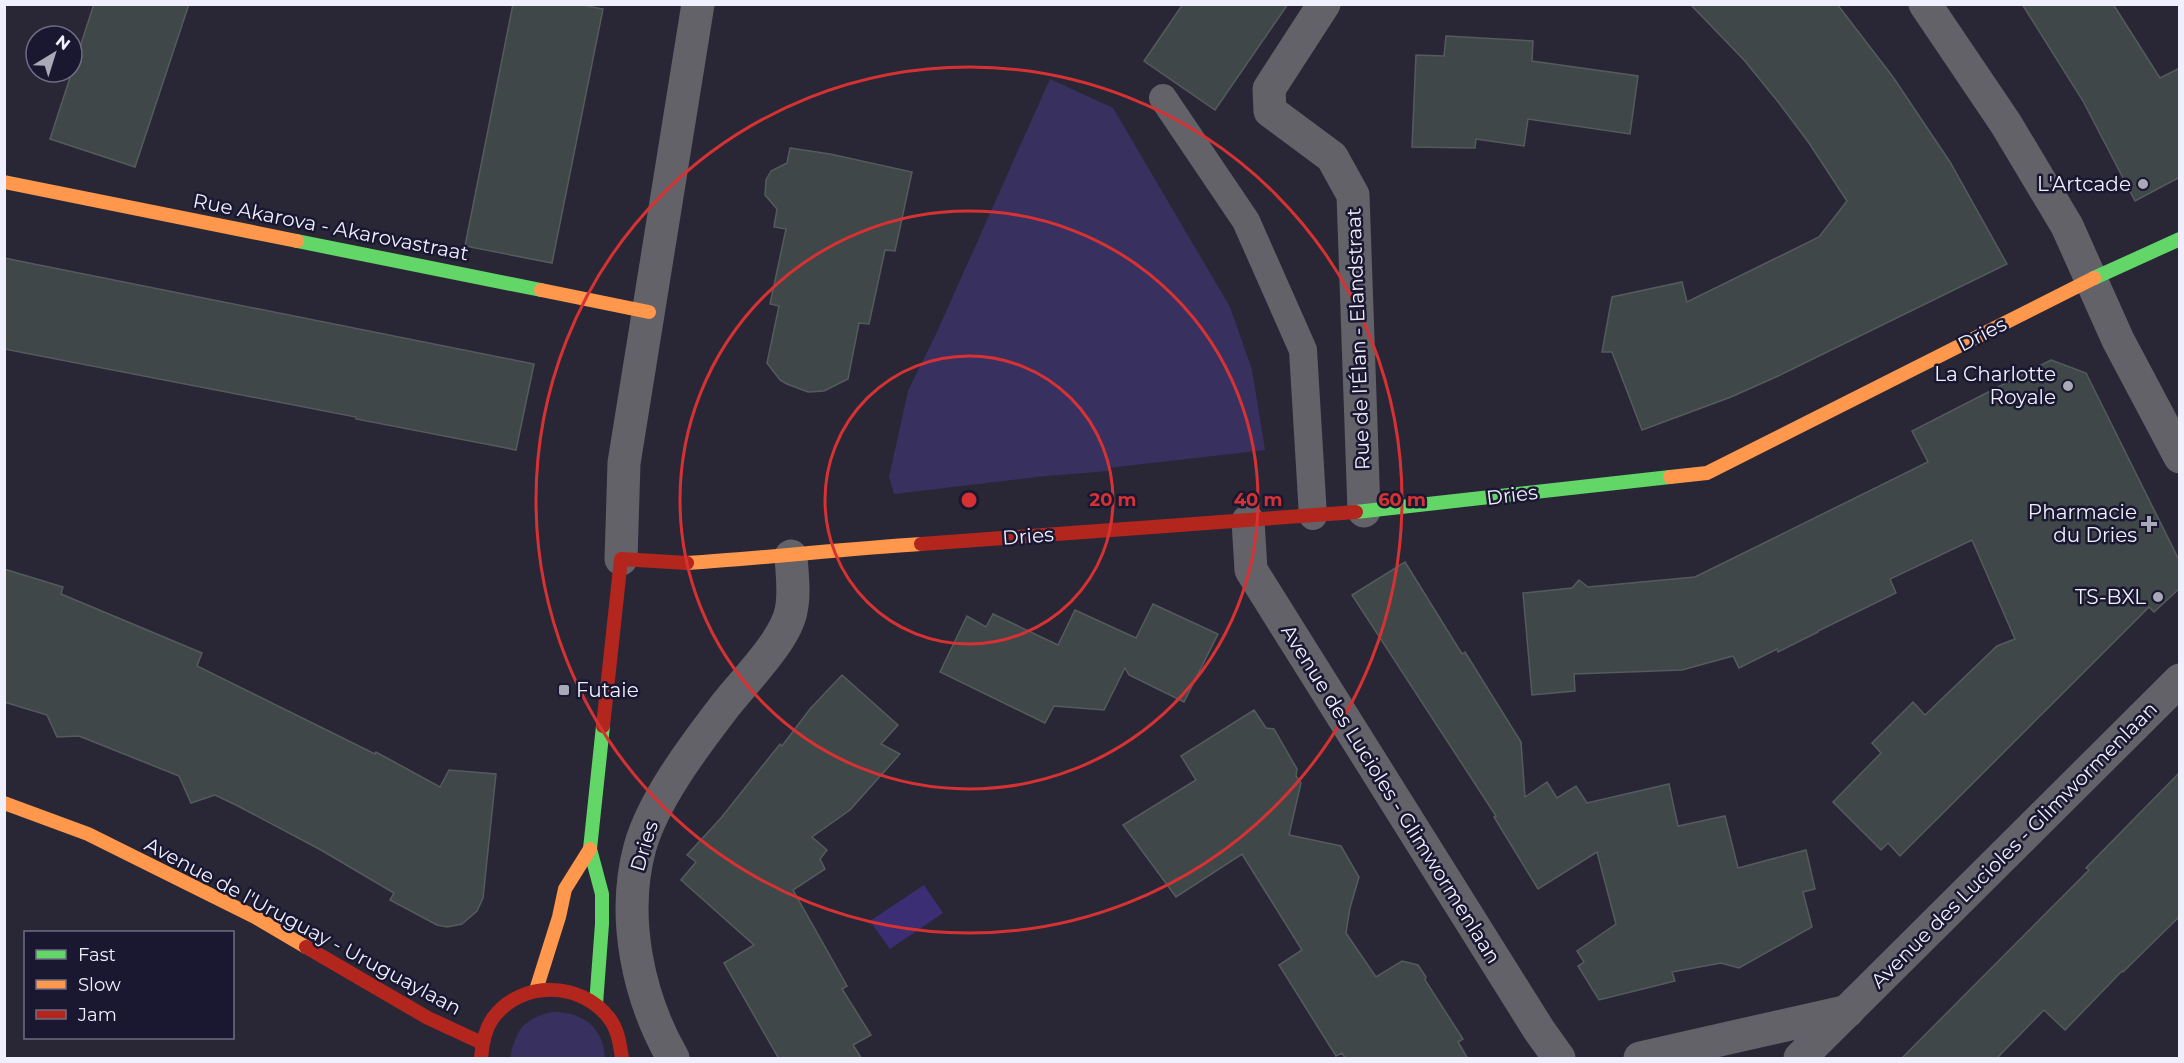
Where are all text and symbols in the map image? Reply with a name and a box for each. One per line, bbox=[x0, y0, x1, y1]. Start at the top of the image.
north arrow bbox=[24, 24, 84, 84]
text: N bbox=[52, 31, 74, 54]
place label: L'Artcade bbox=[2037, 172, 2131, 196]
marker: L'Artcade bbox=[2136, 177, 2150, 191]
street label: Rue Akarova - Akarovastraat bbox=[191, 188, 471, 266]
street label: Rue de l'Élan - Elandstraat bbox=[1341, 208, 1375, 470]
street label: Dries bbox=[1954, 311, 2011, 356]
place label: La Charlotte Royale bbox=[1934, 362, 2056, 409]
marker: La Charlotte Royale bbox=[2061, 379, 2075, 393]
street label: Dries bbox=[1485, 480, 1539, 510]
text: 20 m bbox=[1090, 489, 1136, 511]
text: 40 m bbox=[1234, 489, 1282, 511]
text: 60 m bbox=[1378, 489, 1426, 511]
centre of rings bbox=[959, 490, 979, 510]
place label: Pharmacie du Dries bbox=[2028, 500, 2137, 547]
marker: Pharmacie du Dries bbox=[2142, 517, 2156, 531]
street label: Dries bbox=[1001, 522, 1055, 550]
place label: TS-BXL bbox=[2075, 585, 2146, 609]
marker: TS-BXL bbox=[2151, 590, 2165, 604]
street label: Avenue des Lucioles - Glimwormenlaan bbox=[1276, 620, 1506, 968]
place label: Futaie bbox=[576, 678, 639, 702]
marker: Futaie bbox=[557, 683, 571, 697]
street label: Avenue des Lucioles - Glimwormenlaan bbox=[1866, 697, 2162, 993]
street label: Dries bbox=[625, 818, 663, 874]
street label: Avenue de l'Uruguay - Uruguaylaan bbox=[141, 832, 465, 1020]
legend bbox=[24, 931, 234, 1039]
text: Fast bbox=[78, 944, 116, 966]
text: Slow bbox=[78, 974, 121, 996]
text: Jam bbox=[77, 1004, 117, 1026]

